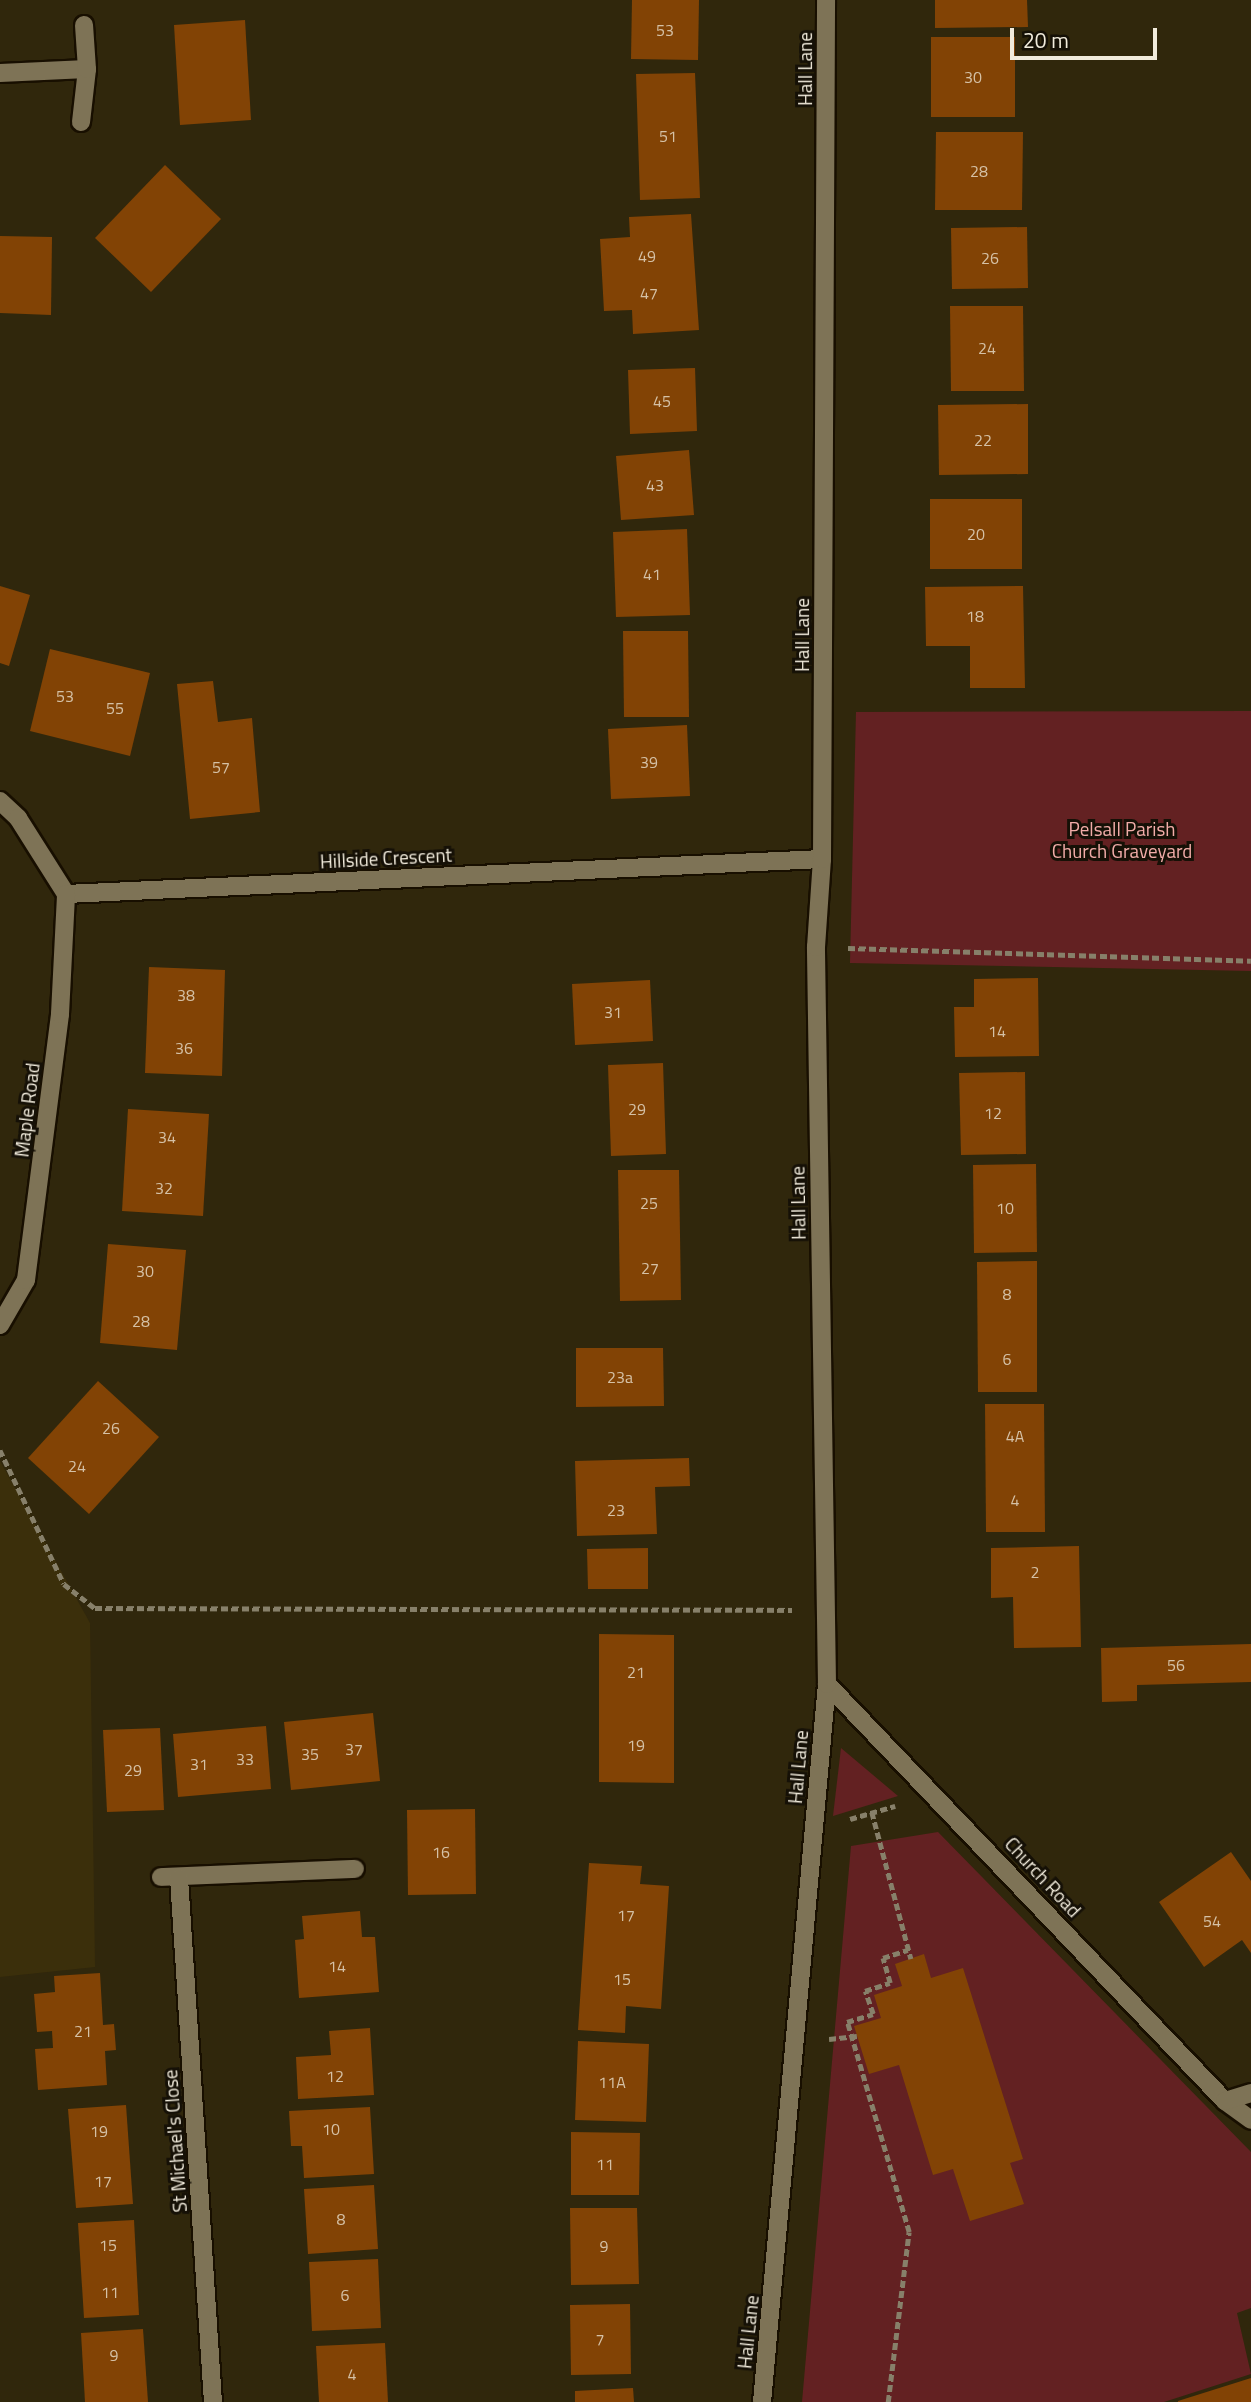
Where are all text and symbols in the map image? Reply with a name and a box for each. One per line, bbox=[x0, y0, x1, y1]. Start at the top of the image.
scale bar bbox=[1013, 14, 1160, 58]
house number: 53 bbox=[656, 20, 674, 40]
text: 20 m bbox=[1023, 24, 1069, 56]
street label: Hall Lane bbox=[794, 32, 816, 106]
house number: 30 bbox=[964, 67, 982, 87]
house number: 51 bbox=[659, 126, 677, 146]
house number: 28 bbox=[970, 161, 988, 181]
house number: 49 bbox=[638, 246, 656, 266]
house number: 26 bbox=[981, 248, 999, 268]
house number: 47 bbox=[640, 283, 658, 303]
house number: 24 bbox=[978, 338, 996, 358]
house number: 45 bbox=[653, 391, 671, 411]
house number: 22 bbox=[974, 430, 992, 450]
house number: 43 bbox=[646, 475, 664, 495]
house number: 20 bbox=[967, 524, 985, 544]
house number: 41 bbox=[643, 564, 661, 584]
street label: Hall Lane bbox=[791, 598, 813, 672]
house number: 18 bbox=[966, 606, 984, 626]
house number: 53 bbox=[56, 686, 74, 706]
house number: 55 bbox=[106, 698, 124, 718]
house number: 39 bbox=[640, 752, 658, 772]
house number: 57 bbox=[212, 757, 230, 777]
park label: Pelsall Parish Church Graveyard bbox=[1052, 818, 1192, 862]
street label: Hillside Crescent bbox=[319, 843, 453, 873]
house number: 38 bbox=[177, 985, 195, 1005]
house number: 31 bbox=[604, 1002, 622, 1022]
house number: 14 bbox=[988, 1021, 1006, 1041]
house number: 36 bbox=[175, 1038, 193, 1058]
street label: Maple Road bbox=[10, 1062, 44, 1158]
house number: 29 bbox=[628, 1099, 646, 1119]
house number: 12 bbox=[984, 1103, 1002, 1123]
house number: 34 bbox=[158, 1127, 176, 1147]
street label: Hall Lane bbox=[786, 1166, 810, 1240]
house number: 32 bbox=[155, 1178, 173, 1198]
house number: 25 bbox=[640, 1193, 658, 1213]
house number: 10 bbox=[996, 1198, 1014, 1218]
house number: 27 bbox=[641, 1258, 659, 1278]
house number: 30 bbox=[136, 1261, 154, 1281]
house number: 8 bbox=[1003, 1284, 1011, 1304]
house number: 28 bbox=[132, 1311, 150, 1331]
house number: 6 bbox=[1003, 1349, 1011, 1369]
house number: 23a bbox=[607, 1367, 633, 1387]
house number: 26 bbox=[102, 1418, 120, 1438]
house number: 4A bbox=[1006, 1426, 1024, 1446]
house number: 24 bbox=[68, 1456, 86, 1476]
house number: 4 bbox=[1011, 1490, 1019, 1510]
house number: 23 bbox=[607, 1500, 625, 1520]
house number: 2 bbox=[1031, 1562, 1039, 1582]
house number: 56 bbox=[1167, 1655, 1185, 1675]
house number: 21 bbox=[627, 1662, 645, 1682]
street label: Hall Lane bbox=[783, 1729, 813, 1805]
house number: 19 bbox=[627, 1735, 645, 1755]
house number: 37 bbox=[345, 1739, 363, 1759]
house number: 35 bbox=[301, 1744, 319, 1764]
house number: 33 bbox=[236, 1749, 254, 1769]
house number: 31 bbox=[190, 1754, 208, 1774]
house number: 29 bbox=[124, 1760, 142, 1780]
street label: Church Road bbox=[1000, 1832, 1086, 1922]
house number: 16 bbox=[432, 1842, 450, 1862]
house number: 17 bbox=[617, 1905, 635, 1925]
house number: 54 bbox=[1203, 1911, 1221, 1931]
house number: 14 bbox=[328, 1956, 346, 1976]
house number: 15 bbox=[613, 1969, 631, 1989]
house number: 21 bbox=[74, 2021, 92, 2041]
house number: 12 bbox=[326, 2066, 344, 2086]
street label: St Michael's Close bbox=[159, 2069, 191, 2213]
house number: 11A bbox=[598, 2072, 626, 2092]
house number: 10 bbox=[322, 2119, 340, 2139]
house number: 19 bbox=[90, 2121, 108, 2141]
house number: 11 bbox=[596, 2154, 614, 2174]
house number: 17 bbox=[94, 2171, 112, 2191]
house number: 8 bbox=[337, 2209, 345, 2229]
house number: 15 bbox=[99, 2235, 117, 2255]
house number: 9 bbox=[600, 2236, 608, 2256]
house number: 11 bbox=[101, 2282, 119, 2302]
house number: 6 bbox=[341, 2285, 349, 2305]
street label: Hall Lane bbox=[733, 2294, 763, 2370]
house number: 7 bbox=[596, 2329, 604, 2349]
house number: 9 bbox=[110, 2345, 118, 2365]
house number: 4 bbox=[348, 2364, 356, 2384]

